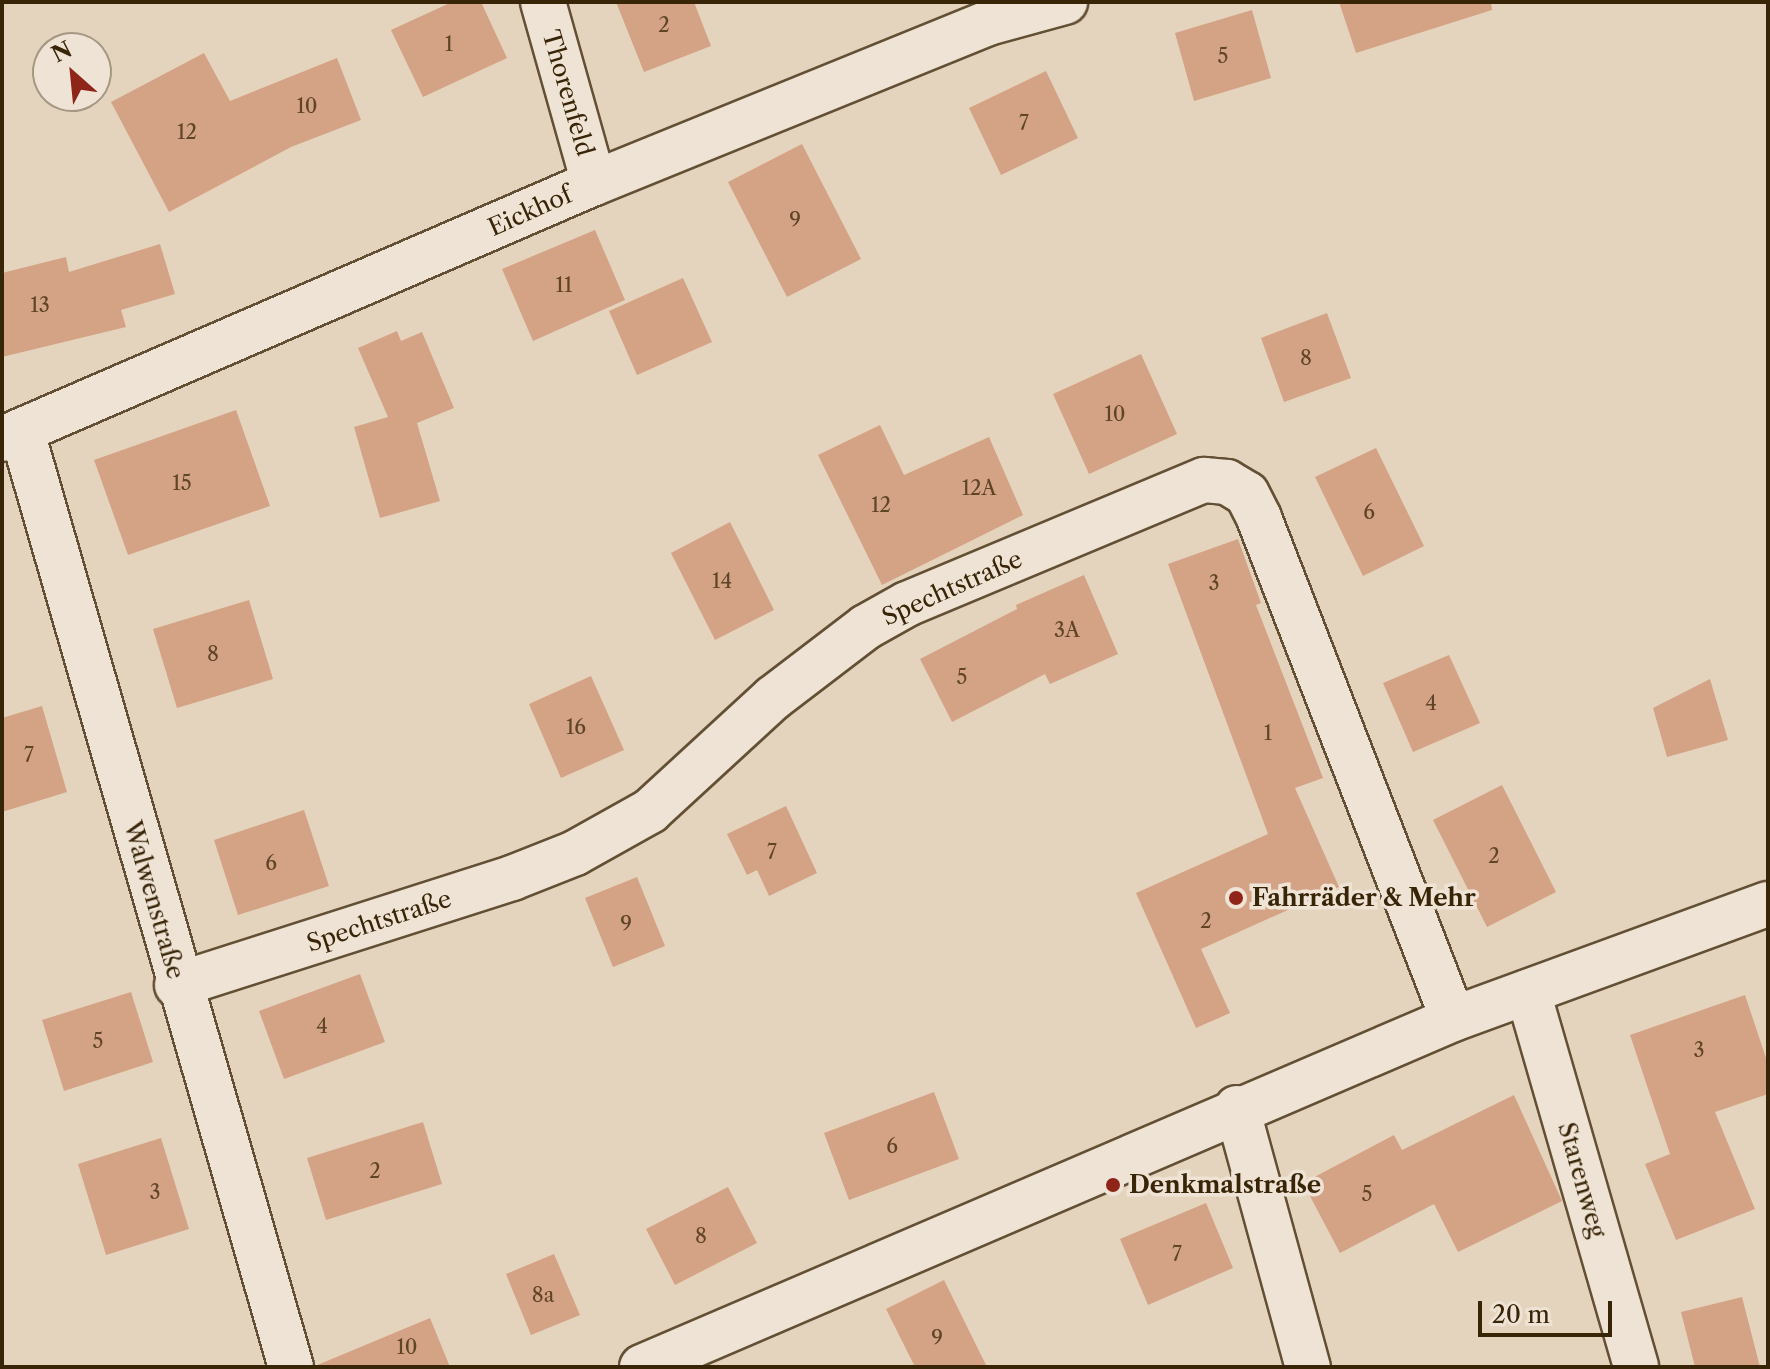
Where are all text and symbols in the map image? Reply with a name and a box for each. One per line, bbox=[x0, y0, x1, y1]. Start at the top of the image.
house number: 2 bbox=[658, 13, 670, 37]
street label: Thorenfeld bbox=[536, 27, 600, 159]
north arrow bbox=[32, 32, 112, 112]
house number: 1 bbox=[445, 32, 453, 56]
text: N bbox=[47, 36, 76, 68]
house number: 5 bbox=[1218, 44, 1228, 68]
house number: 10 bbox=[296, 94, 318, 118]
house number: 7 bbox=[1019, 111, 1029, 135]
house number: 12 bbox=[177, 120, 197, 144]
street label: Eickhof bbox=[484, 180, 576, 242]
house number: 9 bbox=[789, 208, 801, 232]
house number: 11 bbox=[556, 273, 572, 297]
house number: 13 bbox=[30, 293, 50, 317]
house number: 8 bbox=[1300, 346, 1312, 370]
house number: 10 bbox=[1104, 402, 1126, 426]
house number: 15 bbox=[172, 471, 192, 495]
house number: 12A bbox=[962, 476, 996, 500]
house number: 12 bbox=[871, 493, 891, 517]
house number: 6 bbox=[1363, 500, 1375, 524]
street label: Spechtstraße bbox=[878, 544, 1026, 632]
house number: 14 bbox=[712, 569, 732, 593]
house number: 3 bbox=[1208, 571, 1220, 595]
house number: 3A bbox=[1054, 618, 1080, 642]
house number: 8 bbox=[207, 642, 219, 666]
house number: 5 bbox=[957, 665, 967, 689]
house number: 4 bbox=[1425, 691, 1437, 715]
house number: 16 bbox=[566, 715, 586, 739]
house number: 1 bbox=[1264, 721, 1272, 745]
house number: 7 bbox=[24, 743, 34, 767]
street label: Walwenstraße bbox=[118, 818, 190, 982]
house number: 7 bbox=[767, 840, 777, 864]
house number: 2 bbox=[1488, 844, 1500, 868]
house number: 6 bbox=[265, 851, 277, 875]
street label: Spechtstraße bbox=[303, 884, 455, 958]
place label: Fahrräder & Mehr bbox=[1252, 884, 1476, 912]
marker: Fahrräder & Mehr bbox=[1227, 889, 1245, 907]
house number: 2 bbox=[1200, 909, 1212, 933]
house number: 9 bbox=[620, 912, 632, 936]
house number: 4 bbox=[316, 1014, 328, 1038]
house number: 5 bbox=[93, 1029, 103, 1053]
house number: 3 bbox=[1693, 1038, 1705, 1062]
street label: Starenweg bbox=[1552, 1119, 1612, 1241]
house number: 6 bbox=[886, 1134, 898, 1158]
house number: 2 bbox=[369, 1159, 381, 1183]
place label: Denkmalstraße bbox=[1129, 1171, 1321, 1199]
marker: Denkmalstraße bbox=[1104, 1176, 1122, 1194]
house number: 3 bbox=[149, 1180, 161, 1204]
house number: 5 bbox=[1362, 1182, 1372, 1206]
house number: 8 bbox=[695, 1224, 707, 1248]
house number: 7 bbox=[1172, 1242, 1182, 1266]
house number: 8a bbox=[532, 1283, 554, 1307]
scale bar bbox=[1482, 1285, 1616, 1335]
text: 20 m bbox=[1492, 1300, 1550, 1329]
house number: 9 bbox=[931, 1326, 943, 1350]
house number: 10 bbox=[396, 1335, 418, 1359]

